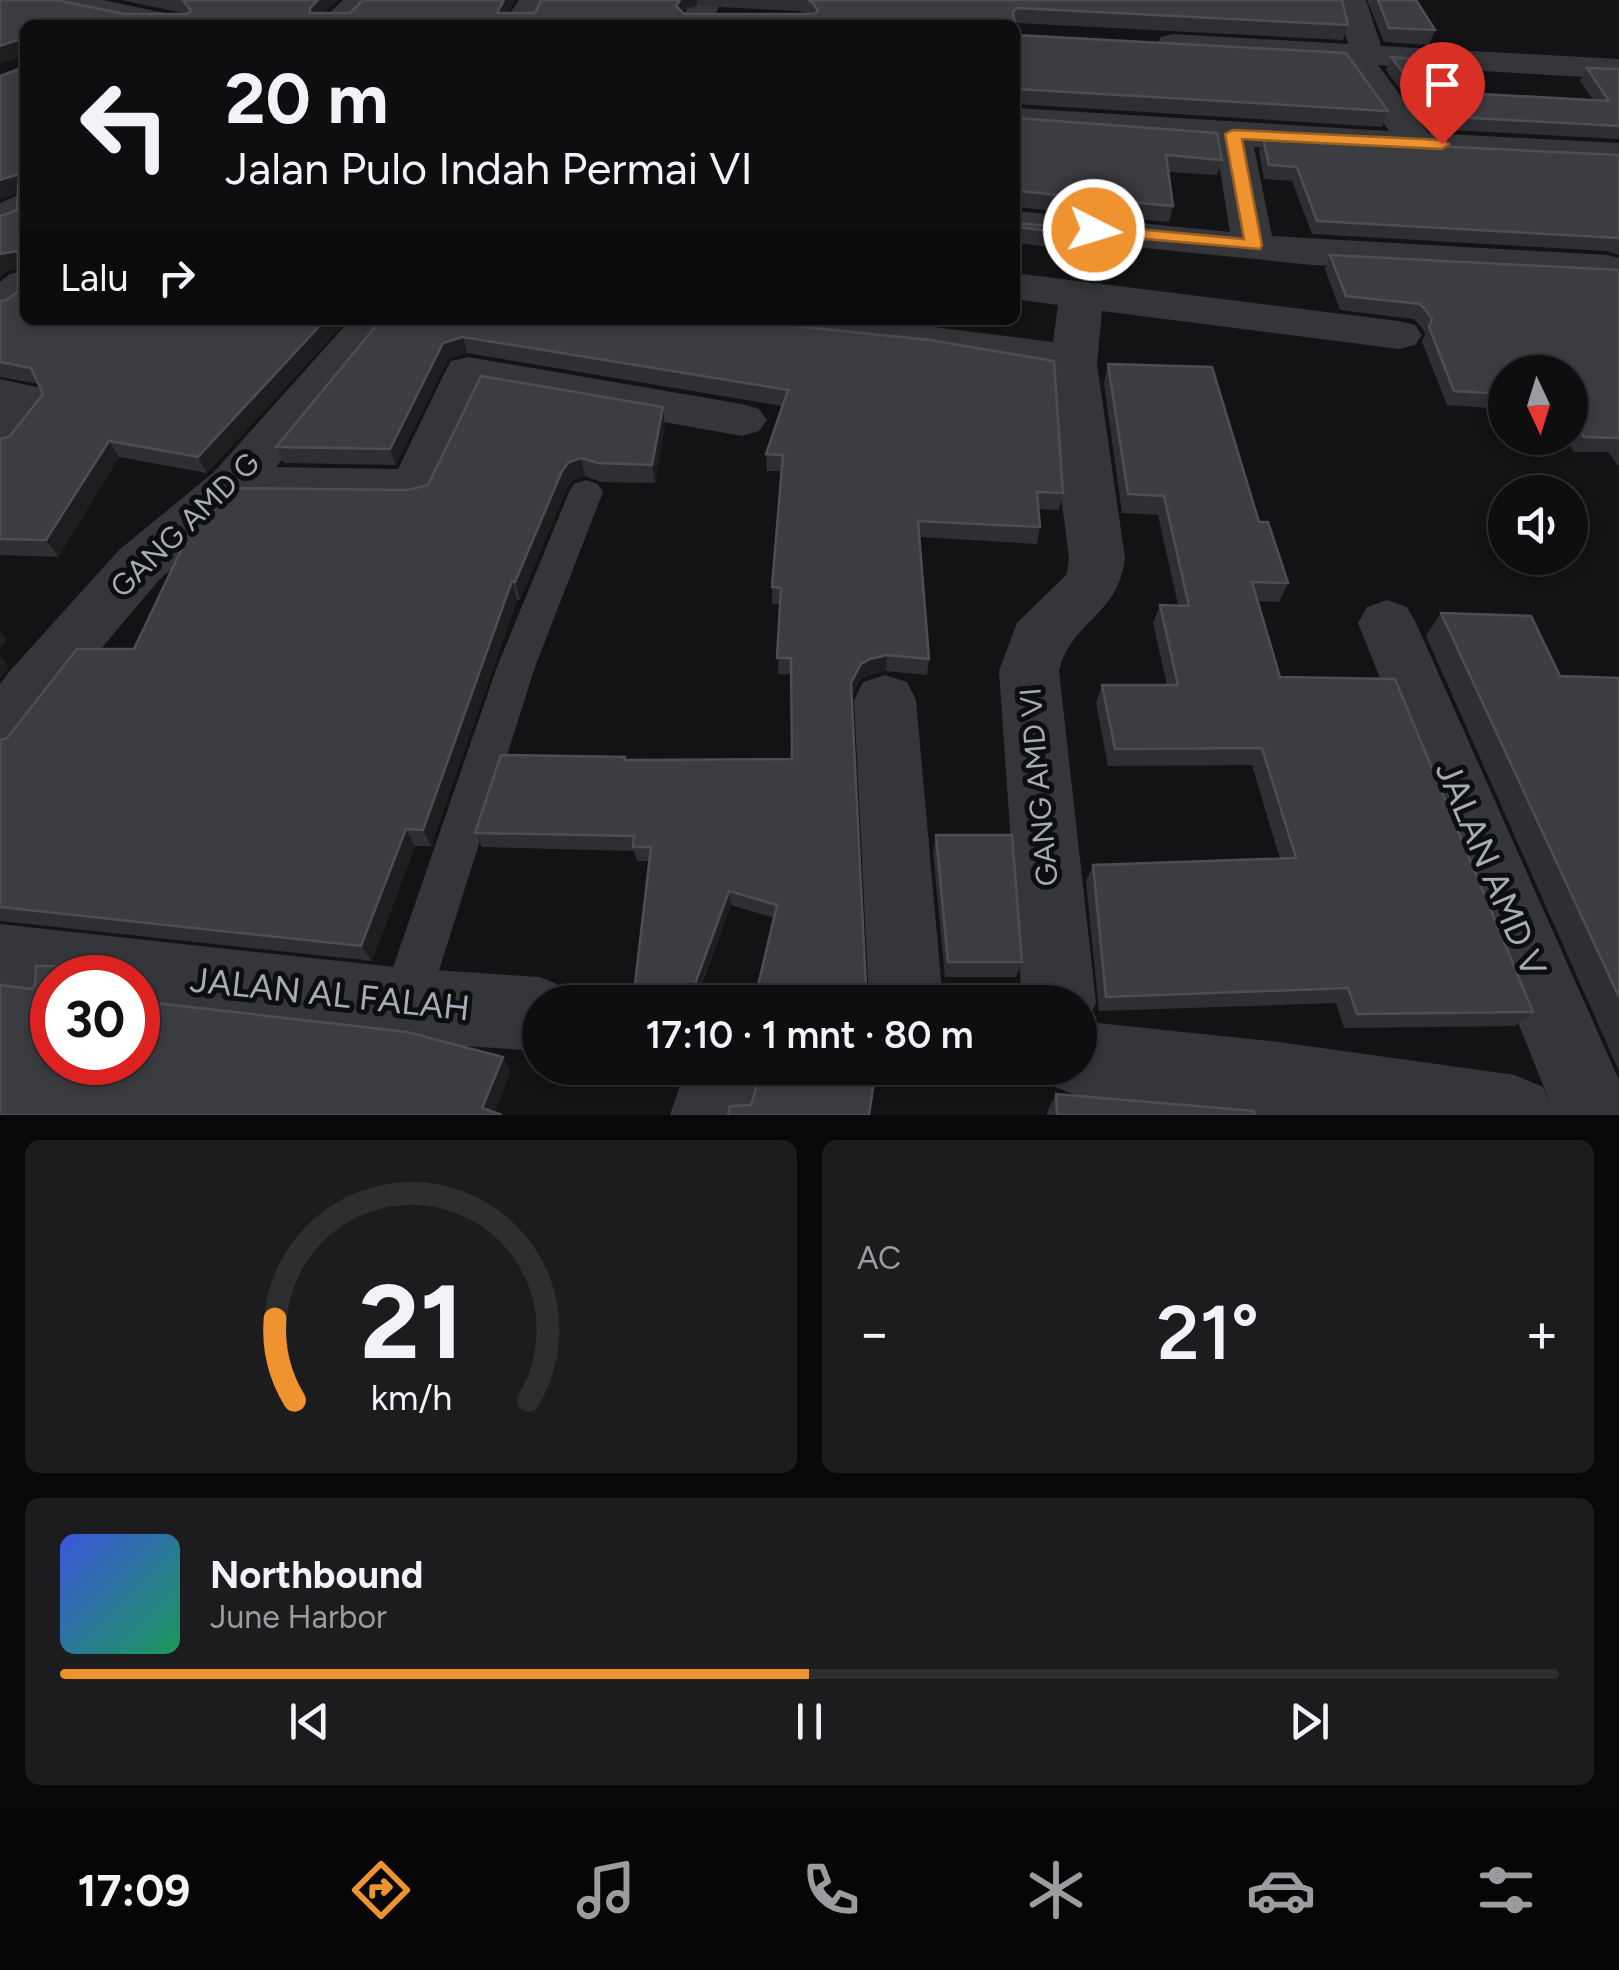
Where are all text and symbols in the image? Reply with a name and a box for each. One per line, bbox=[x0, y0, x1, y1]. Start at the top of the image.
pin bbox=[1400, 42, 1485, 145]
text: 20 m bbox=[225, 56, 389, 141]
icon: arrive bbox=[1415, 57, 1470, 112]
icon: left bbox=[60, 60, 190, 190]
text: Jalan Pulo Indah Permai VI bbox=[225, 141, 753, 195]
position arrow bbox=[1042, 178, 1146, 282]
icon: right bbox=[149, 250, 204, 305]
text: Lalu bbox=[60, 255, 129, 301]
north arrow bbox=[1488, 355, 1588, 455]
map controls bbox=[1488, 355, 1588, 575]
street label: GANG AMD G bbox=[102, 444, 267, 605]
button: sound bbox=[1488, 475, 1588, 575]
street label: GANG AMD VI bbox=[1011, 686, 1066, 888]
street label: JALAN AMD V bbox=[1427, 755, 1555, 983]
speed limit sign: 30 bbox=[30, 955, 160, 1085]
street label: JALAN AL FALAH bbox=[188, 958, 472, 1030]
text: 17:10 · 1 mnt · 80 m bbox=[645, 1012, 974, 1058]
text: AC bbox=[857, 1239, 901, 1277]
text: 21 bbox=[359, 1259, 463, 1384]
text: 21° bbox=[1157, 1288, 1259, 1378]
text: − bbox=[857, 1300, 891, 1366]
text: + bbox=[1525, 1300, 1559, 1366]
text: km/h bbox=[370, 1376, 452, 1419]
text: Northbound bbox=[210, 1552, 423, 1598]
text: June Harbor bbox=[210, 1598, 387, 1636]
icon: previous bbox=[282, 1694, 337, 1749]
icon: pause bbox=[782, 1694, 837, 1749]
icon: next bbox=[1282, 1694, 1337, 1749]
icon: directions bbox=[346, 1855, 416, 1925]
icon: music bbox=[571, 1855, 641, 1925]
icon: phone bbox=[796, 1855, 866, 1925]
icon: climate bbox=[1021, 1855, 1091, 1925]
icon: car bbox=[1246, 1855, 1316, 1925]
icon: filters bbox=[1471, 1855, 1541, 1925]
text: 17:09 bbox=[78, 1863, 190, 1917]

